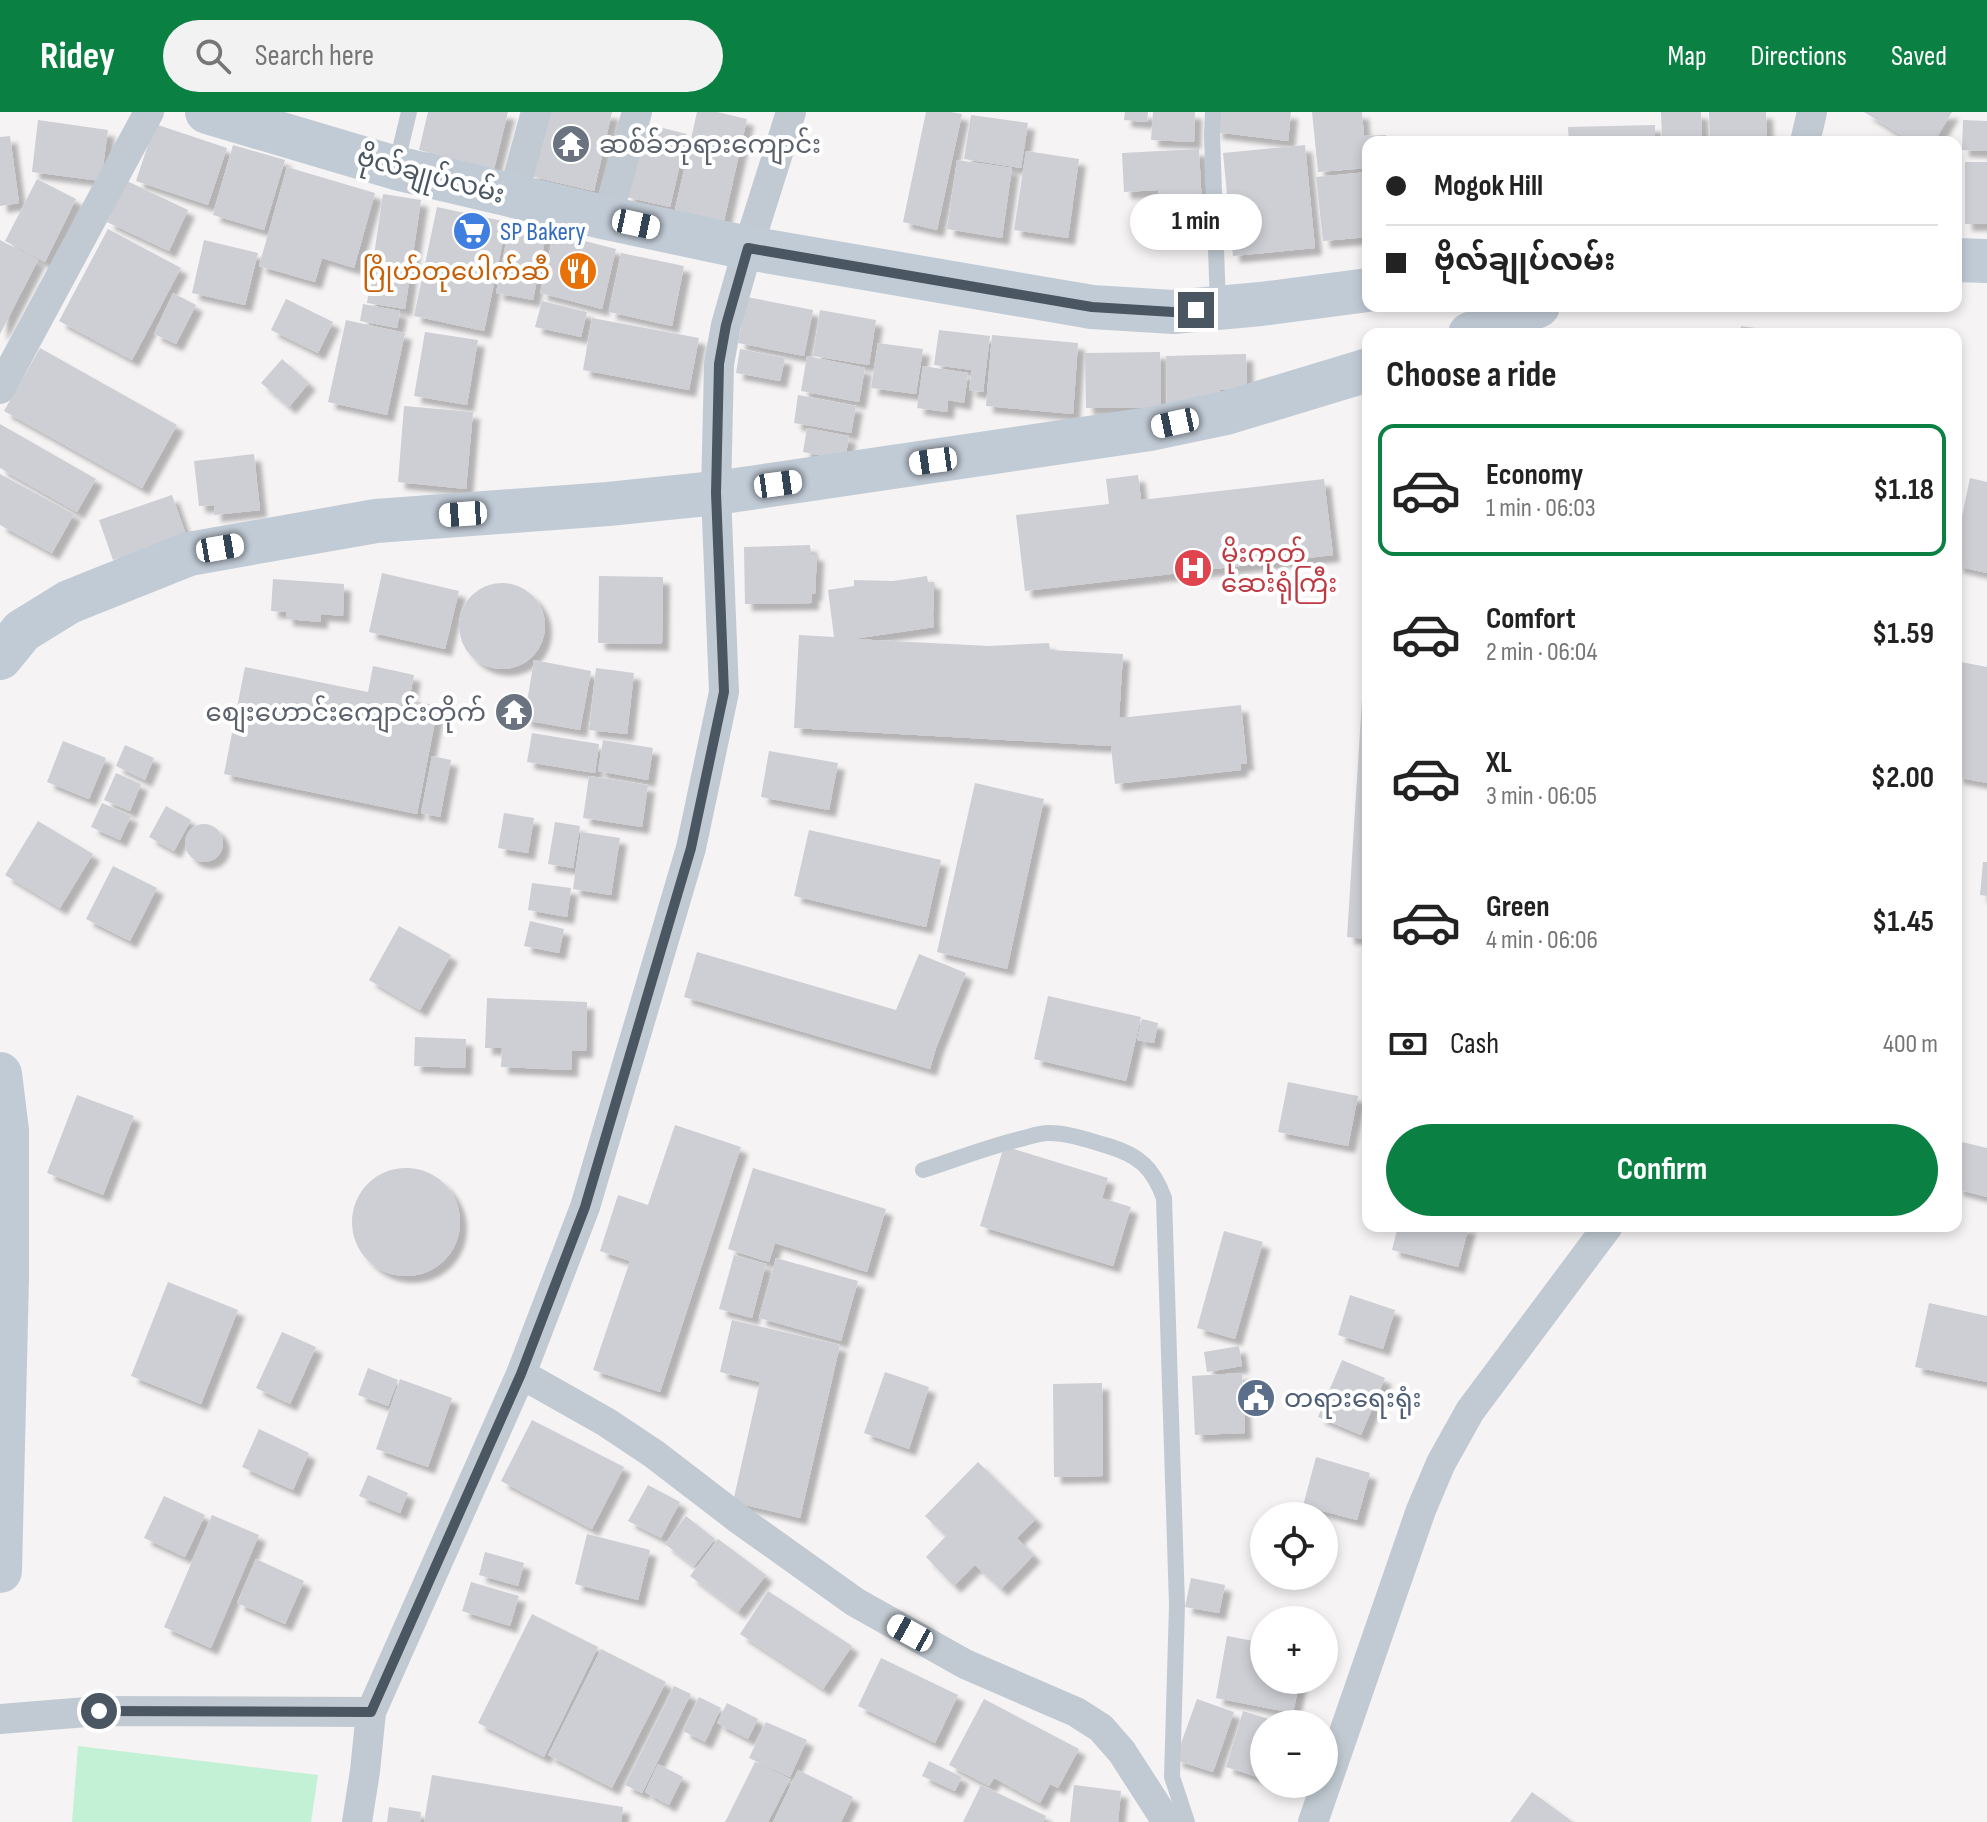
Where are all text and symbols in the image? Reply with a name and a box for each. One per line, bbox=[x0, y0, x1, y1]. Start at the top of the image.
search box bbox=[163, 20, 723, 92]
text: Ridey bbox=[40, 34, 115, 79]
icon: search bbox=[191, 34, 235, 78]
text: Search here bbox=[255, 38, 374, 74]
text: Map bbox=[1668, 40, 1707, 73]
text: Directions bbox=[1751, 40, 1847, 73]
text: Saved bbox=[1891, 40, 1947, 73]
temple icon: ဆစ်ခ်ဘုရားကျောင်း bbox=[550, 123, 592, 165]
place label: ဆစ်ခ်ဘုရားကျောင်း bbox=[599, 127, 821, 165]
street label: ဗိုလ်‌ချုပ်‌လမ်း bbox=[352, 139, 508, 215]
text: Mogok Hill bbox=[1434, 168, 1543, 204]
callout: 1 min bbox=[1130, 194, 1262, 250]
text: 1 min bbox=[1172, 206, 1220, 237]
car bbox=[610, 207, 662, 241]
supermarket icon: SP Bakery bbox=[451, 210, 493, 252]
place label: SP Bakery bbox=[500, 217, 586, 248]
text: ဗိုလ်‌ချုပ်‌လမ်း bbox=[1434, 243, 1615, 279]
restaurant icon: ဂြိုဟ်တုပေါက်ဆီ bbox=[557, 250, 599, 292]
place label: ဂြိုဟ်တုပေါက်ဆီ bbox=[362, 254, 550, 292]
route end bbox=[1178, 292, 1214, 328]
text: Choose a ride bbox=[1386, 354, 1557, 397]
car bbox=[1149, 406, 1201, 440]
car bbox=[908, 446, 958, 476]
icon: car bbox=[1390, 454, 1462, 526]
text: Economy bbox=[1486, 457, 1583, 493]
car bbox=[753, 469, 803, 499]
text: $1.18 bbox=[1873, 472, 1934, 508]
text: 1 min · 06:03 bbox=[1486, 493, 1596, 524]
car bbox=[438, 500, 488, 528]
car bbox=[194, 532, 246, 564]
place label: မိုးကုတ်‌ ‌ဆေးရုံကြီး bbox=[1221, 536, 1337, 604]
hospital icon: မိုးကုတ်‌ ‌ဆေးရုံကြီး bbox=[1172, 547, 1214, 589]
icon: car bbox=[1390, 598, 1462, 670]
text: Comfort bbox=[1486, 601, 1576, 637]
text: $1.59 bbox=[1872, 616, 1934, 652]
text: 2 min · 06:04 bbox=[1486, 637, 1597, 668]
temple icon: စျေးဟောင်းကျောင်းတိုက် bbox=[493, 691, 535, 733]
place label: စျေးဟောင်းကျောင်းတိုက် bbox=[206, 695, 486, 733]
icon: car bbox=[1390, 742, 1462, 814]
text: XL bbox=[1486, 745, 1512, 781]
text: $2.00 bbox=[1871, 760, 1934, 796]
text: 3 min · 06:05 bbox=[1486, 781, 1597, 812]
icon: car bbox=[1390, 886, 1462, 958]
text: Green bbox=[1486, 889, 1550, 925]
text: $1.45 bbox=[1872, 904, 1934, 940]
text: 4 min · 06:06 bbox=[1486, 925, 1598, 956]
icon: cash bbox=[1386, 1022, 1430, 1066]
text: Cash bbox=[1450, 1026, 1499, 1062]
text: 400 m bbox=[1883, 1029, 1938, 1060]
button: Confirm bbox=[1386, 1124, 1938, 1216]
public building icon: တရားရေးရုံး bbox=[1235, 1377, 1277, 1419]
place label: တရားရေးရုံး bbox=[1284, 1384, 1422, 1419]
map controls bbox=[1250, 1502, 1338, 1798]
button: locate bbox=[1250, 1502, 1338, 1590]
button: + bbox=[1250, 1606, 1338, 1694]
car bbox=[883, 1611, 937, 1655]
route start bbox=[81, 1693, 117, 1729]
button: − bbox=[1250, 1710, 1338, 1798]

